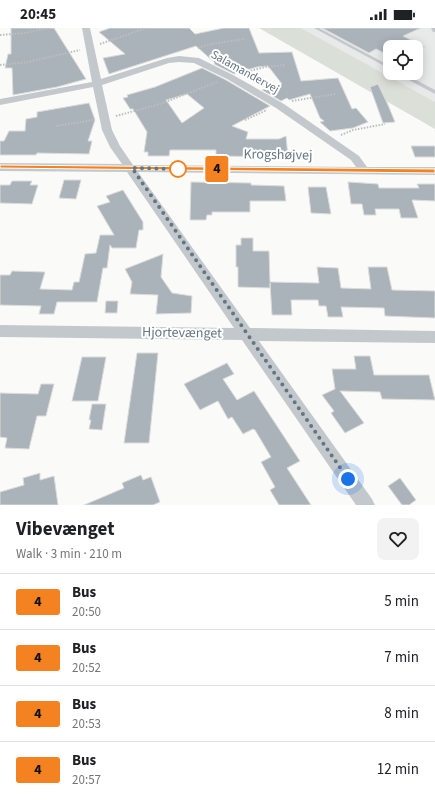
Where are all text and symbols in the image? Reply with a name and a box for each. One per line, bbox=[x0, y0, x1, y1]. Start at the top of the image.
text: 20:45 bbox=[20, 4, 56, 25]
map controls bbox=[383, 40, 423, 80]
button: locate bbox=[383, 40, 423, 80]
street label: Salamandervej bbox=[208, 46, 282, 98]
street label: Krogshøjvej bbox=[243, 144, 313, 166]
line badge: 4 bbox=[204, 156, 230, 182]
text: 4 bbox=[213, 159, 221, 179]
unlabelled marker bbox=[169, 160, 187, 178]
street label: Hjortevænget bbox=[142, 322, 222, 344]
your location bbox=[338, 469, 358, 489]
text: Vibevænget bbox=[16, 516, 114, 543]
button: heart bbox=[377, 518, 419, 560]
text: Walk · 3 min · 210 m bbox=[16, 545, 122, 563]
text: Bus bbox=[72, 582, 96, 603]
text: 5 min bbox=[384, 591, 419, 612]
text: 4 bbox=[34, 592, 42, 612]
text: 20:50 bbox=[72, 603, 101, 621]
text: Bus bbox=[72, 638, 96, 659]
text: 7 min bbox=[384, 647, 419, 668]
text: 4 bbox=[34, 648, 42, 668]
text: 20:52 bbox=[72, 659, 101, 677]
text: Bus bbox=[72, 694, 96, 715]
text: 8 min bbox=[384, 703, 419, 724]
text: 4 bbox=[34, 704, 42, 724]
text: 20:53 bbox=[72, 715, 101, 733]
text: Bus bbox=[72, 750, 96, 771]
text: 12 min bbox=[377, 759, 419, 780]
text: 4 bbox=[34, 760, 42, 780]
text: 20:57 bbox=[72, 771, 101, 789]

